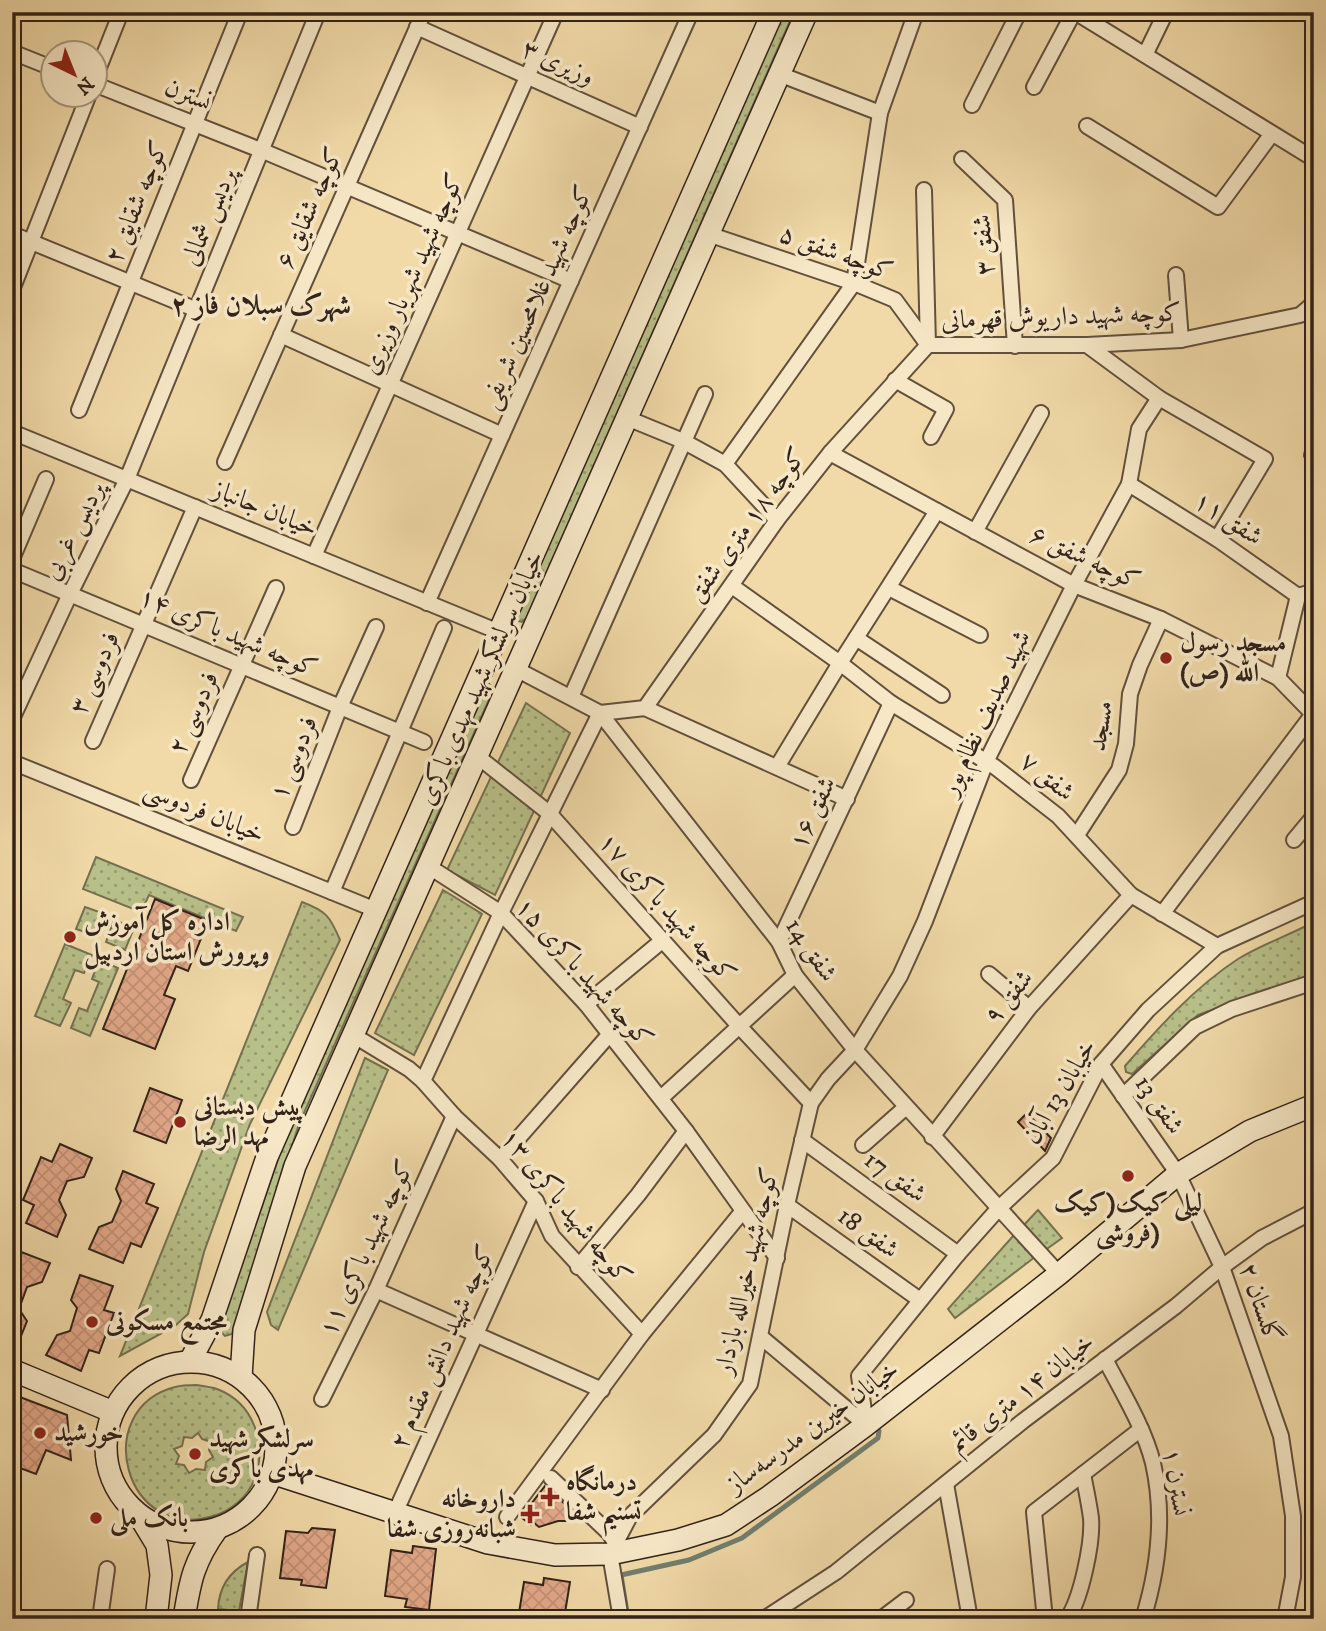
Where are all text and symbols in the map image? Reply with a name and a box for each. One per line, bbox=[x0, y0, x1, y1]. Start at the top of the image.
street label: وزیری ۳ bbox=[517, 32, 599, 94]
north arrow bbox=[38, 38, 108, 108]
street label: نسترن bbox=[160, 71, 216, 119]
text: N bbox=[71, 72, 98, 99]
street label: کوچه شقایق ۲ bbox=[97, 136, 177, 268]
street label: کوچه شقایق ۶ bbox=[269, 142, 351, 274]
street label: پردیس شمالی bbox=[174, 161, 245, 271]
street label: کوچه شهید شهریار وزیری bbox=[354, 168, 472, 380]
street label: کوچه شهید غلامحسین شریفی bbox=[473, 180, 602, 414]
street label: شفق ۳ bbox=[965, 213, 1003, 277]
street label: کوچه شفق ۵ bbox=[775, 217, 897, 289]
district label: شهرک سبلان فاز ۲ bbox=[171, 288, 351, 323]
street label: کوچه شهید داریوش قهرمانی bbox=[940, 296, 1182, 338]
street label: کوچه ۱۸ متری شفق bbox=[680, 441, 814, 609]
street label: خیابان جانباز bbox=[205, 472, 322, 545]
street label: پردیس غربی bbox=[35, 474, 115, 586]
street label: شفق ۱۱ bbox=[1187, 484, 1269, 554]
street label: کوچه شفق ۶ bbox=[1024, 518, 1146, 598]
street label: خیابان سرلشکر شهید مهدی باکری bbox=[410, 546, 552, 810]
street label: کوچه شهید باکری ۱۴ bbox=[134, 580, 322, 686]
street label: شهید صدیف نظام پور bbox=[932, 625, 1043, 806]
street label: فردوسی ۳ bbox=[62, 626, 129, 720]
place label: مسجد رسول الله (ص) bbox=[1180, 627, 1286, 690]
marker: مسجد رسول الله (ص) bbox=[1158, 650, 1174, 666]
street label: فردوسی ۲ bbox=[161, 666, 228, 760]
street label: مسجد bbox=[1081, 698, 1121, 754]
street label: فردوسی ۱ bbox=[262, 711, 327, 805]
street label: شفق ۷ bbox=[1013, 745, 1081, 809]
street label: شفق ۱۶ bbox=[782, 771, 844, 855]
street label: خیابان فردوسی bbox=[138, 773, 269, 852]
street label: کوچه شهید باکری ۱۷ bbox=[591, 826, 743, 990]
street label: کوچه شهید باکری ۱۵ bbox=[508, 891, 660, 1055]
place label: اداره کل آموزش وپرورش استان اردبیل bbox=[84, 905, 270, 970]
street label: شفق 14 bbox=[778, 912, 844, 988]
marker: اداره کل آموزش وپرورش استان اردبیل bbox=[62, 929, 78, 945]
street label: شفق ۹ bbox=[977, 963, 1041, 1031]
street label: خیابان 13 آبان bbox=[1016, 1033, 1104, 1151]
street label: شفق 13 bbox=[1127, 1069, 1191, 1141]
place label: پیش دبستانی مهد الرضا bbox=[193, 1091, 304, 1154]
marker: پیش دبستانی مهد الرضا bbox=[172, 1114, 188, 1130]
street label: کوچه شهید باکری ۱۳ bbox=[493, 1122, 639, 1292]
street label: شفق 17 bbox=[857, 1143, 933, 1211]
street label: کوچه شهید باکری ۱۱ bbox=[312, 1154, 422, 1342]
street label: کوچه شهید خیرالله بازدار bbox=[706, 1164, 787, 1381]
marker: لیلی کیک(کیک فروشی) bbox=[1120, 1168, 1136, 1184]
place label: لیلی کیک(کیک فروشی) bbox=[1054, 1187, 1202, 1250]
street label: شفق 18 bbox=[831, 1200, 905, 1266]
street label: کوچه شهید دانش مقدم ۲ bbox=[383, 1239, 508, 1457]
street label: گلستان ۲ bbox=[1231, 1258, 1289, 1348]
place label: مجتمع مسکونی bbox=[105, 1306, 228, 1345]
marker: مجتمع مسکونی bbox=[84, 1314, 100, 1330]
street label: خیابان ۱۴ متری قائم bbox=[943, 1326, 1104, 1464]
street label: خیابان خیرین مدرسه‌ساز bbox=[718, 1353, 906, 1502]
place label: خورشید bbox=[54, 1417, 124, 1450]
place label: سرلشکر شهید مهدی باکری bbox=[209, 1423, 314, 1486]
marker: خورشید bbox=[32, 1425, 48, 1441]
marker: سرلشکر شهید مهدی باکری bbox=[187, 1446, 203, 1462]
street label: نسترن ۱ bbox=[1154, 1446, 1198, 1518]
place label: درمانگاه تسنیم شفا bbox=[566, 1464, 642, 1537]
place label: داروخانه شبانه‌روزی شفا bbox=[387, 1483, 516, 1546]
marker: درمانگاه تسنیم شفا bbox=[540, 1487, 560, 1507]
place label: بانک ملی bbox=[109, 1502, 188, 1538]
marker: داروخانه شبانه‌روزی شفا bbox=[522, 1506, 538, 1522]
marker: بانک ملی bbox=[88, 1510, 104, 1526]

